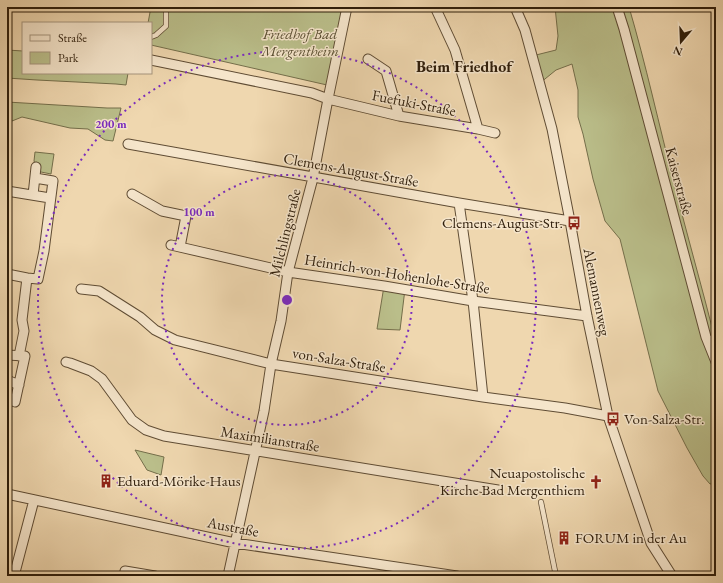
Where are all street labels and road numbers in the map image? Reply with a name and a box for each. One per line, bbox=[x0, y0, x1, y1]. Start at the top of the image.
street label: Fuefuki-Straße bbox=[371, 85, 458, 120]
street label: Kaiserstraße bbox=[661, 145, 698, 217]
street label: Clemens-August-Straße bbox=[282, 148, 420, 191]
street label: Milchlingstraße bbox=[264, 187, 305, 279]
street label: Alemannenweg bbox=[579, 245, 615, 338]
street label: Heinrich-von-Hohenlohe-Straße bbox=[303, 249, 491, 298]
street label: von-Salza-Straße bbox=[291, 343, 387, 376]
street label: Maximilianstraße bbox=[219, 421, 321, 456]
street label: Austraße bbox=[205, 512, 261, 541]

